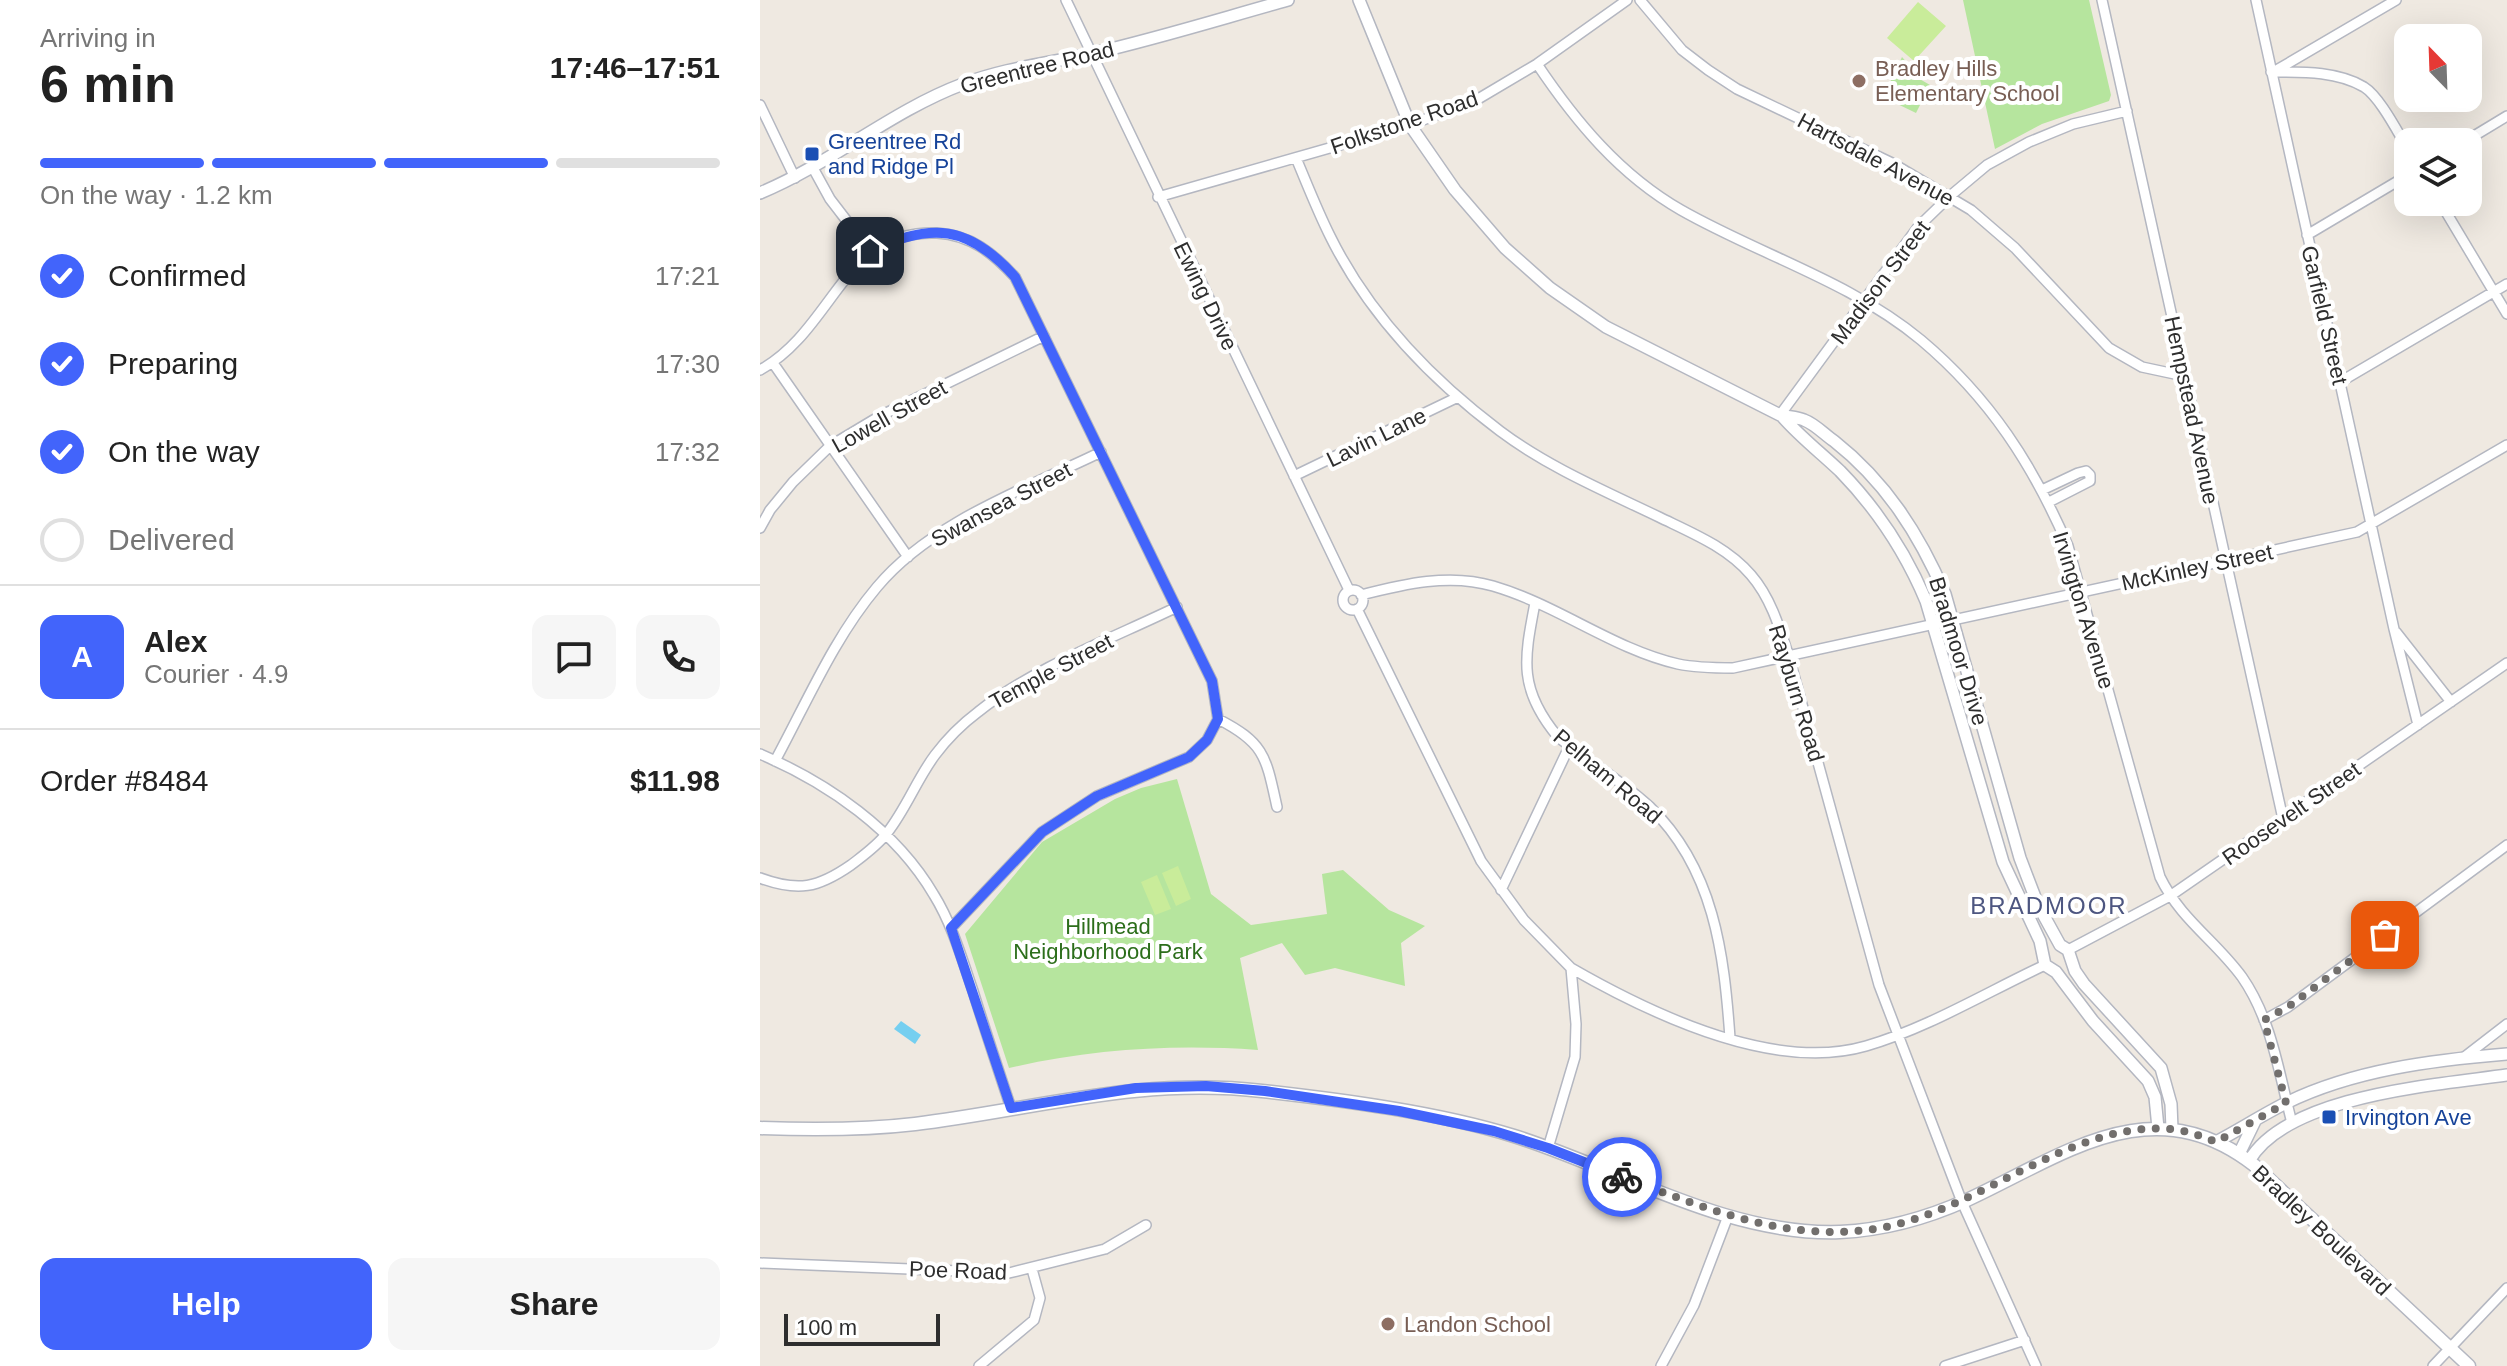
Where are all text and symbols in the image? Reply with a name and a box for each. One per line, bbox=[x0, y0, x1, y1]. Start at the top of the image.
text: Arriving in bbox=[40, 23, 156, 53]
north arrow bbox=[2394, 24, 2482, 112]
map controls bbox=[2394, 24, 2482, 216]
street label: Greentree Road bbox=[958, 36, 1117, 99]
text: 17:46–17:51 bbox=[550, 51, 720, 84]
text: 6 min bbox=[40, 55, 176, 113]
place label: Bradley Hills Elementary School bbox=[1875, 56, 2060, 106]
marker: Bradley Hills Elementary School bbox=[1850, 72, 1868, 90]
street label: Folkstone Road bbox=[1327, 86, 1481, 159]
street label: Hartsdale Avenue bbox=[1793, 108, 1958, 211]
button: layers bbox=[2394, 128, 2482, 216]
place label: Greentree Rd and Ridge Pl bbox=[828, 129, 961, 179]
marker: Greentree Rd and Ridge Pl bbox=[803, 145, 821, 163]
text: On the way · 1.2 km bbox=[40, 180, 273, 210]
street label: Madison Street bbox=[1826, 216, 1935, 349]
pin bbox=[836, 217, 904, 285]
icon: home bbox=[848, 229, 892, 273]
street label: Ewing Drive bbox=[1169, 238, 1243, 354]
street label: Garfield Street bbox=[2296, 243, 2353, 387]
icon: check bbox=[40, 254, 84, 298]
text: Confirmed bbox=[108, 259, 246, 292]
text: 17:21 bbox=[655, 261, 720, 291]
street label: Hempstead Avenue bbox=[2159, 314, 2224, 506]
icon: check bbox=[40, 342, 84, 386]
text: Preparing bbox=[108, 347, 238, 380]
text: 17:30 bbox=[655, 349, 720, 379]
street label: Lowell Street bbox=[828, 375, 951, 458]
street label: Lavin Lane bbox=[1322, 403, 1430, 472]
icon: check bbox=[40, 430, 84, 474]
text: On the way bbox=[108, 435, 260, 468]
text: 17:32 bbox=[655, 437, 720, 467]
street label: Swansea Street bbox=[927, 457, 1076, 552]
text: Delivered bbox=[108, 523, 235, 556]
street label: Irvington Avenue bbox=[2048, 528, 2119, 692]
street label: McKinley Street bbox=[2119, 539, 2275, 596]
street label: Bradmoor Drive bbox=[1924, 574, 1993, 728]
button: chat bbox=[532, 615, 616, 699]
button: phone bbox=[636, 615, 720, 699]
street label: Rayburn Road bbox=[1764, 622, 1829, 765]
text: Alex bbox=[144, 625, 207, 658]
street label: Temple Street bbox=[985, 629, 1117, 714]
text: A bbox=[71, 640, 93, 673]
text: Courier · 4.9 bbox=[144, 659, 289, 689]
street label: Pelham Road bbox=[1549, 724, 1667, 829]
street label: Roosevelt Street bbox=[2218, 757, 2365, 870]
text: Order #8484 bbox=[40, 764, 208, 797]
text: $11.98 bbox=[630, 764, 720, 797]
district label: BRADMOOR bbox=[1970, 892, 2128, 919]
pin bbox=[2351, 901, 2419, 969]
icon: bag bbox=[2363, 913, 2407, 957]
park label: Hillmead Neighborhood Park bbox=[1013, 914, 1204, 964]
place label: Irvington Ave bbox=[2345, 1105, 2472, 1130]
marker: Irvington Ave bbox=[2320, 1108, 2338, 1126]
courier bbox=[1582, 1137, 1662, 1217]
icon: bike bbox=[1600, 1155, 1644, 1199]
street label: Bradley Boulevard bbox=[2247, 1160, 2396, 1301]
street label: Poe Road bbox=[909, 1256, 1007, 1285]
button: Help bbox=[40, 1258, 372, 1350]
button: Share bbox=[388, 1258, 720, 1350]
scale bar bbox=[784, 1310, 940, 1346]
place label: Landon School bbox=[1404, 1312, 1551, 1337]
text: 100 m bbox=[796, 1315, 857, 1340]
marker: Landon School bbox=[1379, 1315, 1397, 1333]

